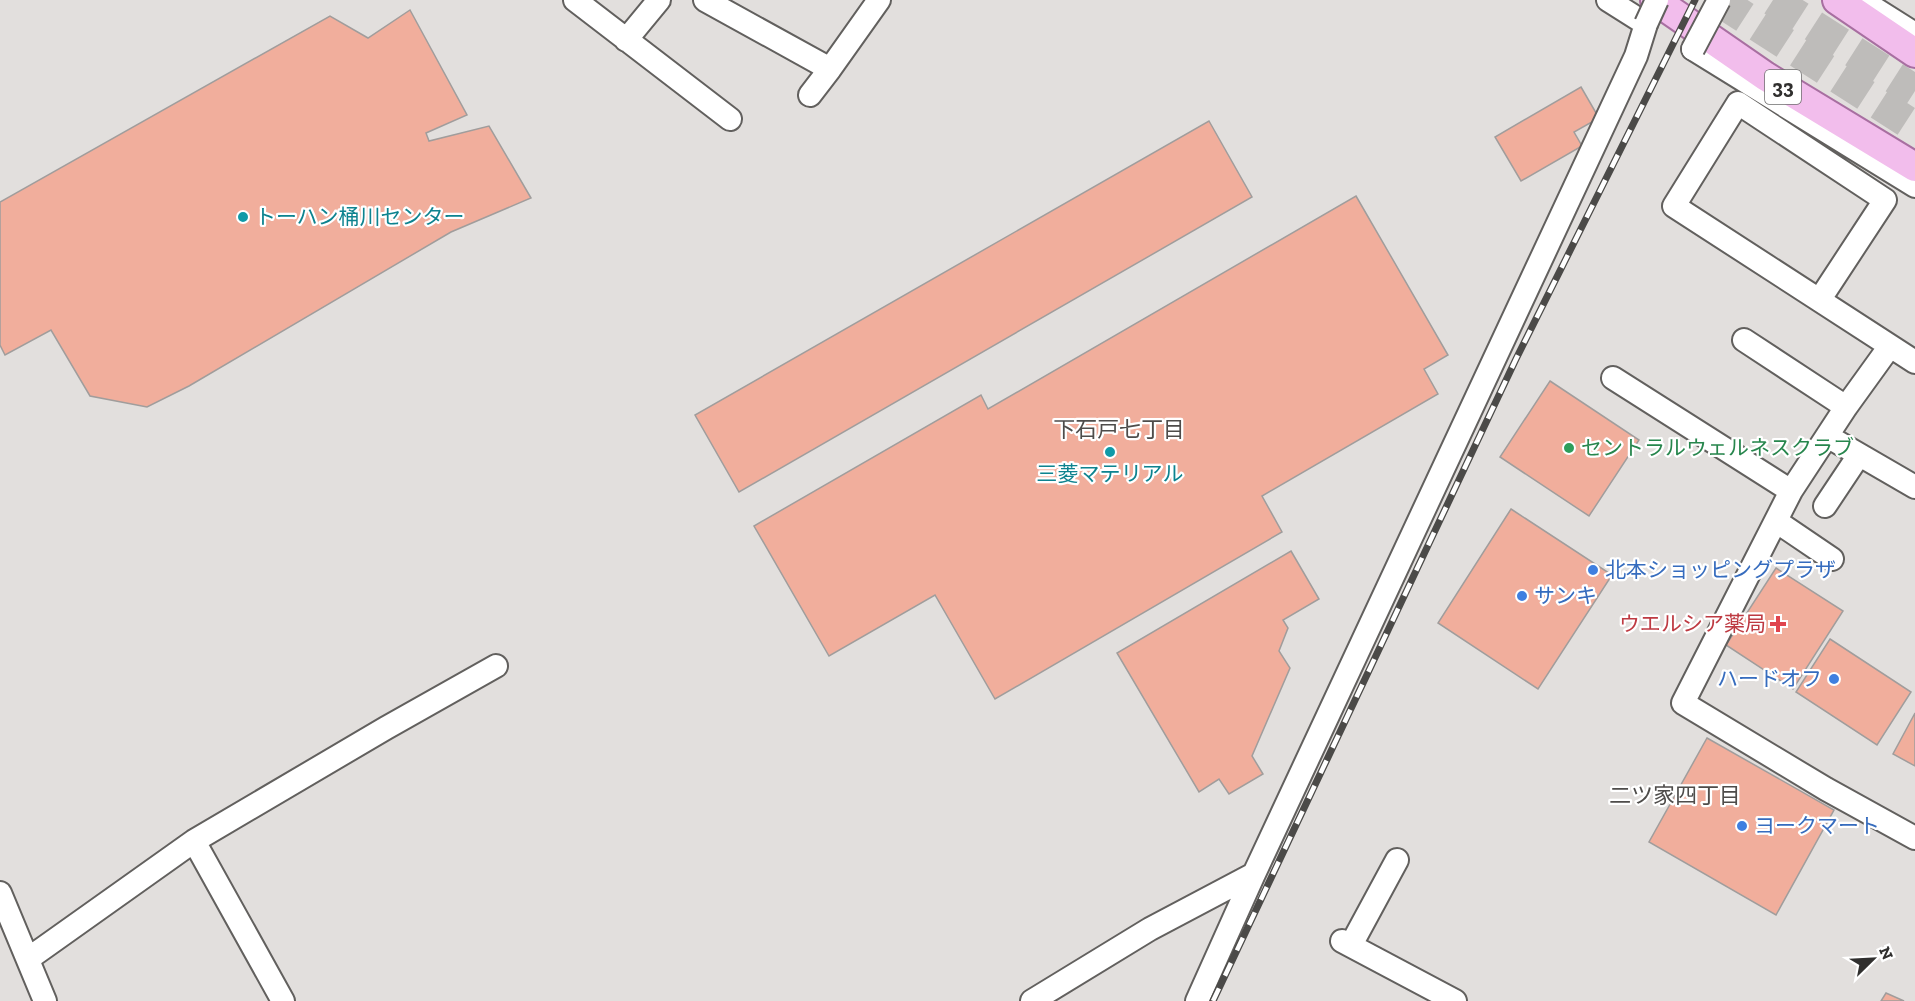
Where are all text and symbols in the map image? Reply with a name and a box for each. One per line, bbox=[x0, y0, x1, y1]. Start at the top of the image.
road number: 33 bbox=[1765, 70, 1801, 104]
place label: トーハン桶川センター bbox=[255, 204, 465, 229]
marker: トーハン桶川センター bbox=[236, 210, 250, 224]
district label: 下石戸七丁目 bbox=[1053, 416, 1185, 443]
place label: セントラルウェルネスクラブ bbox=[1581, 435, 1854, 460]
marker: セントラルウェルネスクラブ bbox=[1562, 441, 1576, 455]
marker: 三菱マテリアル bbox=[1103, 445, 1117, 459]
place label: 三菱マテリアル bbox=[1037, 461, 1183, 486]
place label: 北本ショッピングプラザ bbox=[1605, 557, 1836, 582]
marker: 北本ショッピングプラザ bbox=[1586, 563, 1600, 577]
place label: サンキ bbox=[1534, 583, 1597, 608]
marker: サンキ bbox=[1515, 589, 1529, 603]
place label: ウエルシア薬局 bbox=[1619, 611, 1766, 636]
marker: ウエルシア薬局 bbox=[1771, 617, 1785, 631]
place label: ハードオフ bbox=[1717, 666, 1822, 691]
marker: ハードオフ bbox=[1827, 672, 1841, 686]
district label: 二ツ家四丁目 bbox=[1609, 782, 1741, 809]
place label: ヨークマート bbox=[1754, 813, 1880, 838]
marker: ヨークマート bbox=[1735, 819, 1749, 833]
north arrow bbox=[1843, 929, 1903, 989]
text: N bbox=[1875, 944, 1897, 963]

